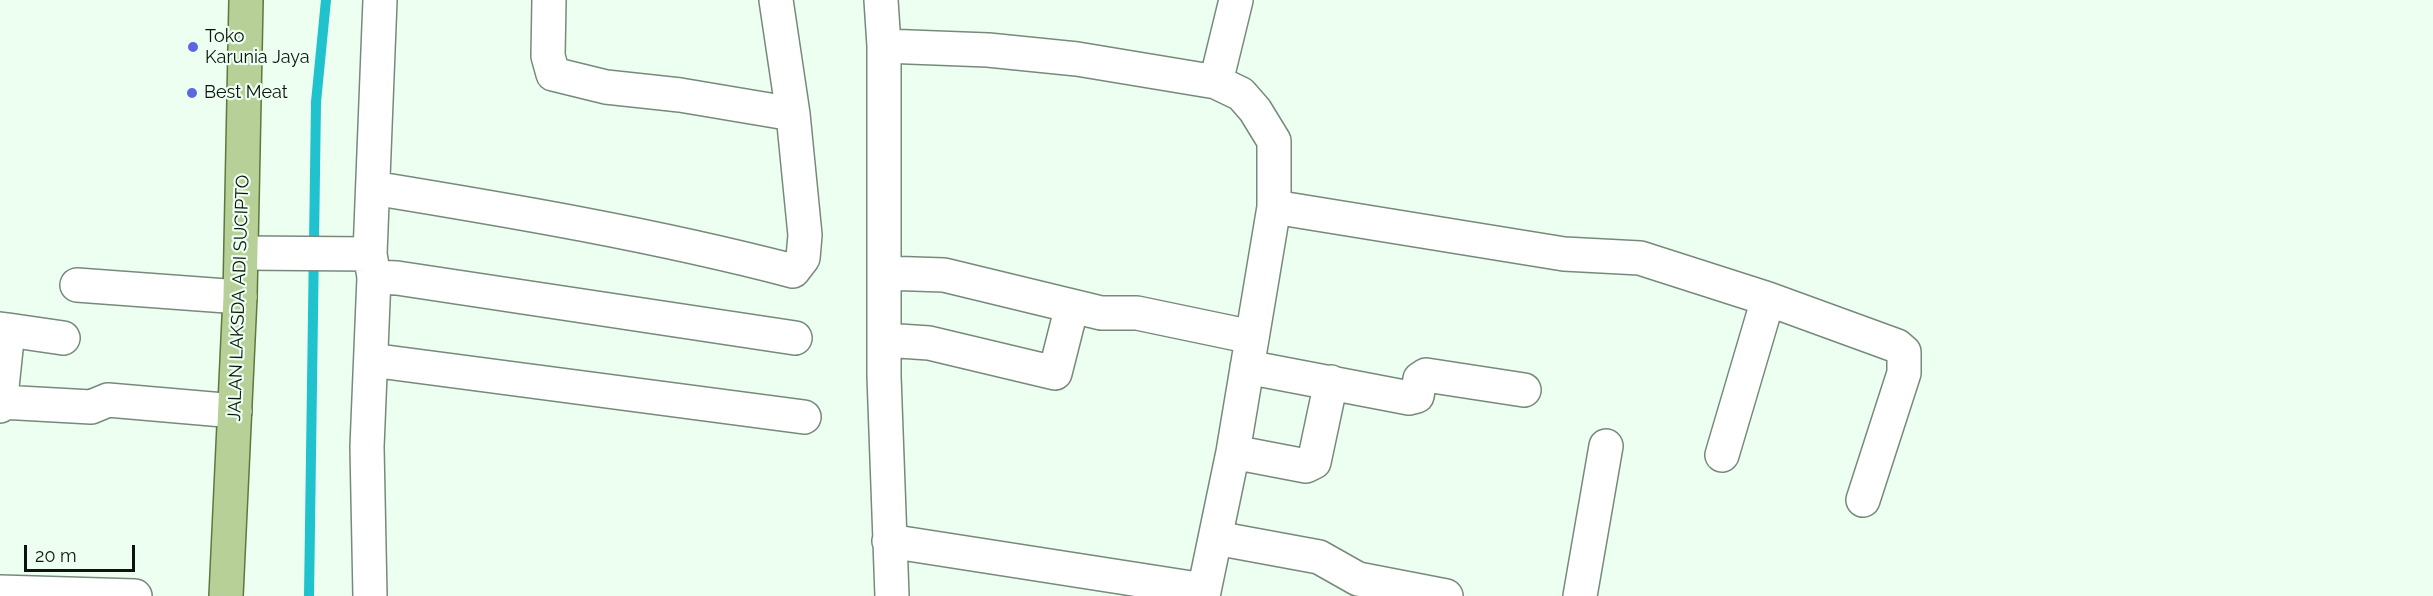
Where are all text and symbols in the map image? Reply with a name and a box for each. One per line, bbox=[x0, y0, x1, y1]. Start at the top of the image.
place label: Toko Karunia Jaya bbox=[205, 26, 310, 68]
marker: Toko Karunia Jaya bbox=[186, 40, 200, 54]
place label: Best Meat bbox=[204, 82, 288, 104]
marker: Best Meat bbox=[185, 86, 199, 100]
street label: JALAN LAKSDA ADI SUCIPTO bbox=[224, 174, 254, 422]
scale bar bbox=[27, 533, 138, 571]
text: 20 m bbox=[35, 545, 77, 566]

